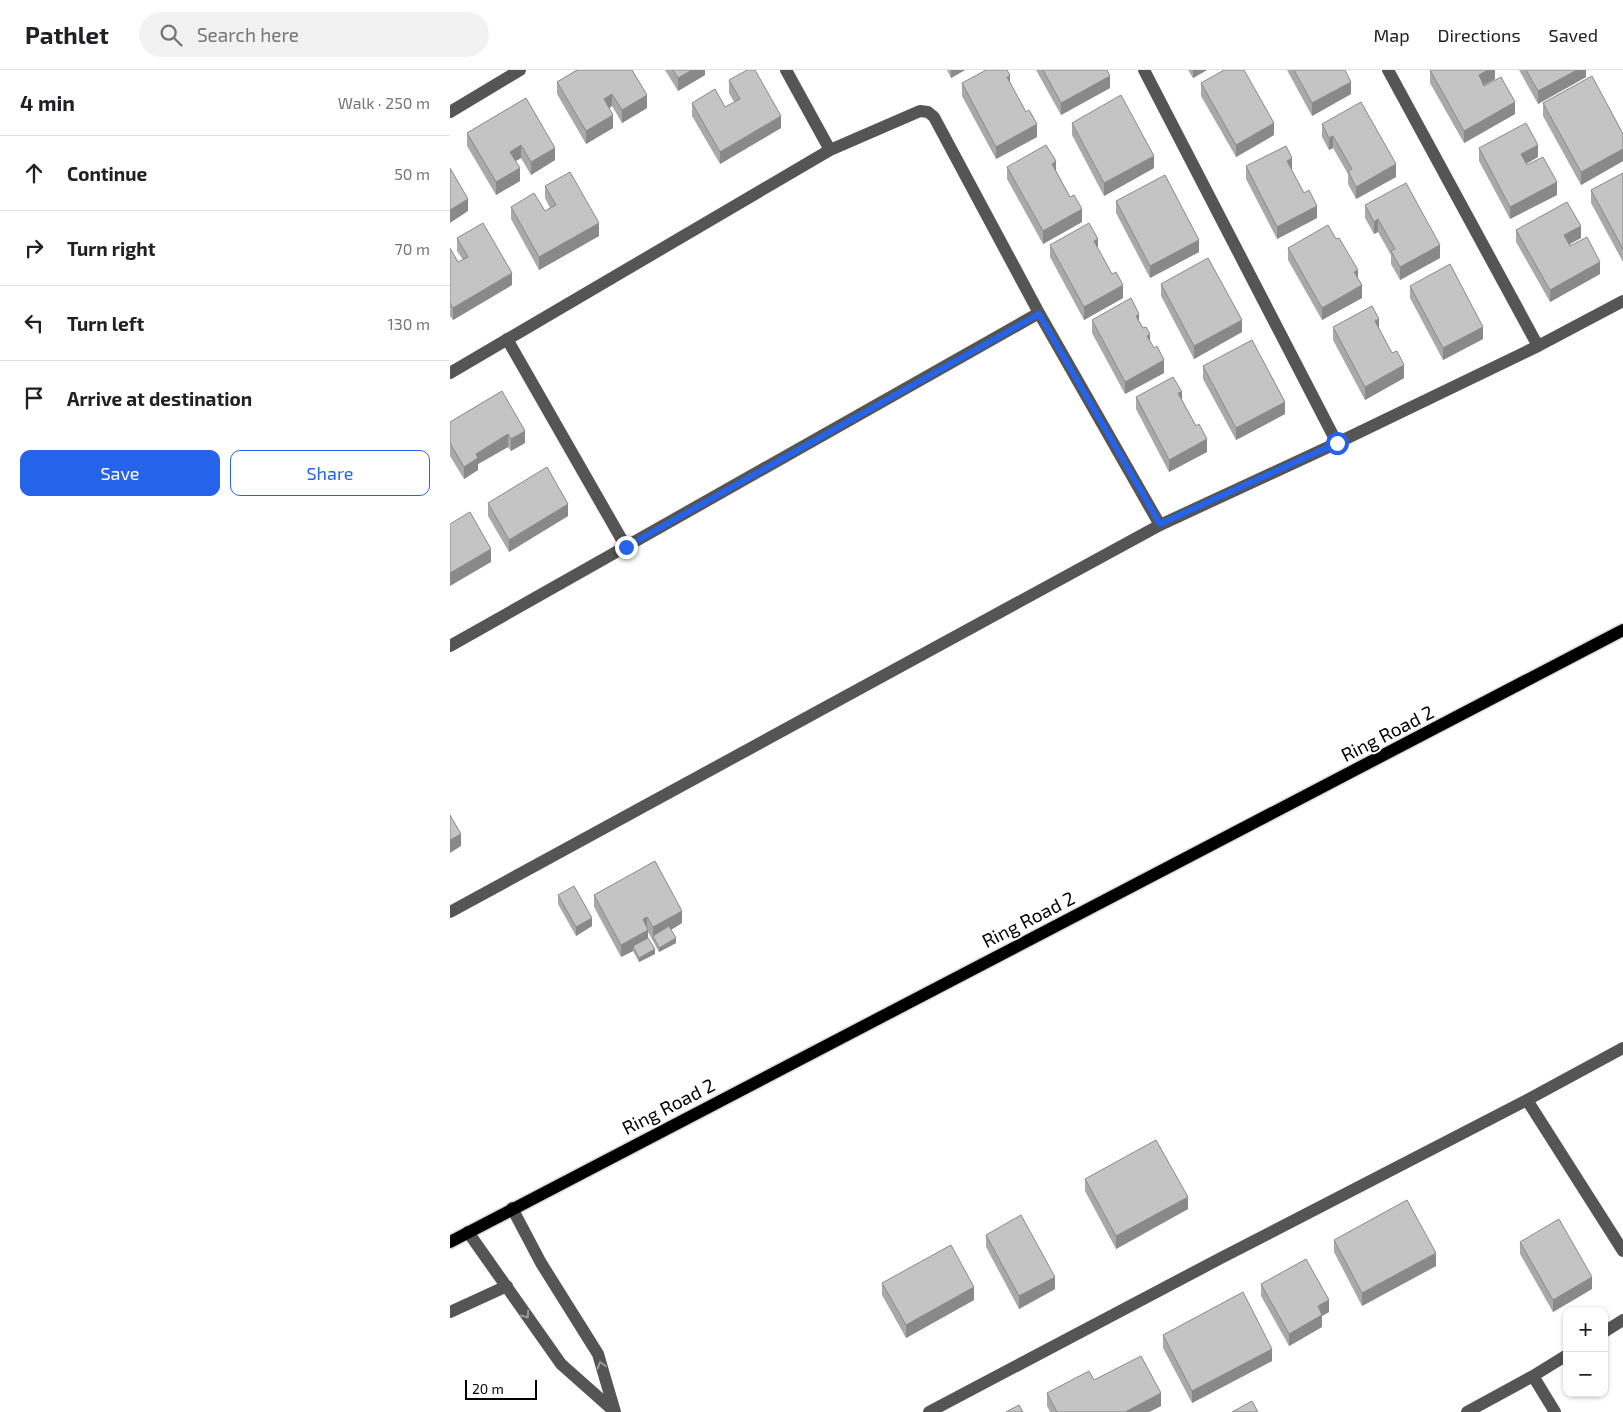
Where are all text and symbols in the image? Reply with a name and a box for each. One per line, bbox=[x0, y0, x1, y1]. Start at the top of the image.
search box bbox=[139, 12, 489, 57]
text: Pathlet bbox=[25, 20, 109, 49]
icon: search bbox=[157, 21, 185, 49]
text: Search here bbox=[197, 23, 299, 46]
text: Map bbox=[1373, 24, 1410, 46]
text: Directions bbox=[1438, 24, 1521, 46]
text: Saved bbox=[1549, 24, 1598, 46]
text: 4 min bbox=[20, 90, 75, 115]
text: Walk · 250 m bbox=[338, 93, 430, 112]
icon: ahead bbox=[20, 159, 48, 187]
text: Continue bbox=[67, 162, 147, 185]
text: 50 m bbox=[394, 164, 430, 183]
icon: right bbox=[20, 234, 48, 262]
text: Turn right bbox=[67, 237, 155, 260]
text: 70 m bbox=[395, 239, 430, 258]
icon: left bbox=[20, 309, 48, 337]
text: Turn left bbox=[67, 312, 144, 335]
text: 130 m bbox=[388, 314, 430, 333]
icon: arrive bbox=[20, 384, 48, 412]
text: Arrive at destination bbox=[67, 387, 252, 410]
route start bbox=[1326, 432, 1349, 455]
button: Save bbox=[20, 450, 220, 496]
button: Share bbox=[230, 450, 430, 496]
route end bbox=[615, 536, 638, 559]
street label: Ring Road 2 bbox=[1337, 700, 1437, 766]
street label: Ring Road 2 bbox=[978, 886, 1078, 952]
street label: Ring Road 2 bbox=[618, 1073, 718, 1139]
map controls bbox=[1563, 1307, 1608, 1397]
button: + bbox=[1563, 1307, 1608, 1352]
one-way arrow bbox=[520, 1309, 529, 1318]
button: − bbox=[1563, 1352, 1608, 1397]
one-way arrow bbox=[597, 1362, 607, 1370]
scale bar bbox=[465, 1377, 538, 1400]
text: 20 m bbox=[472, 1380, 504, 1397]

